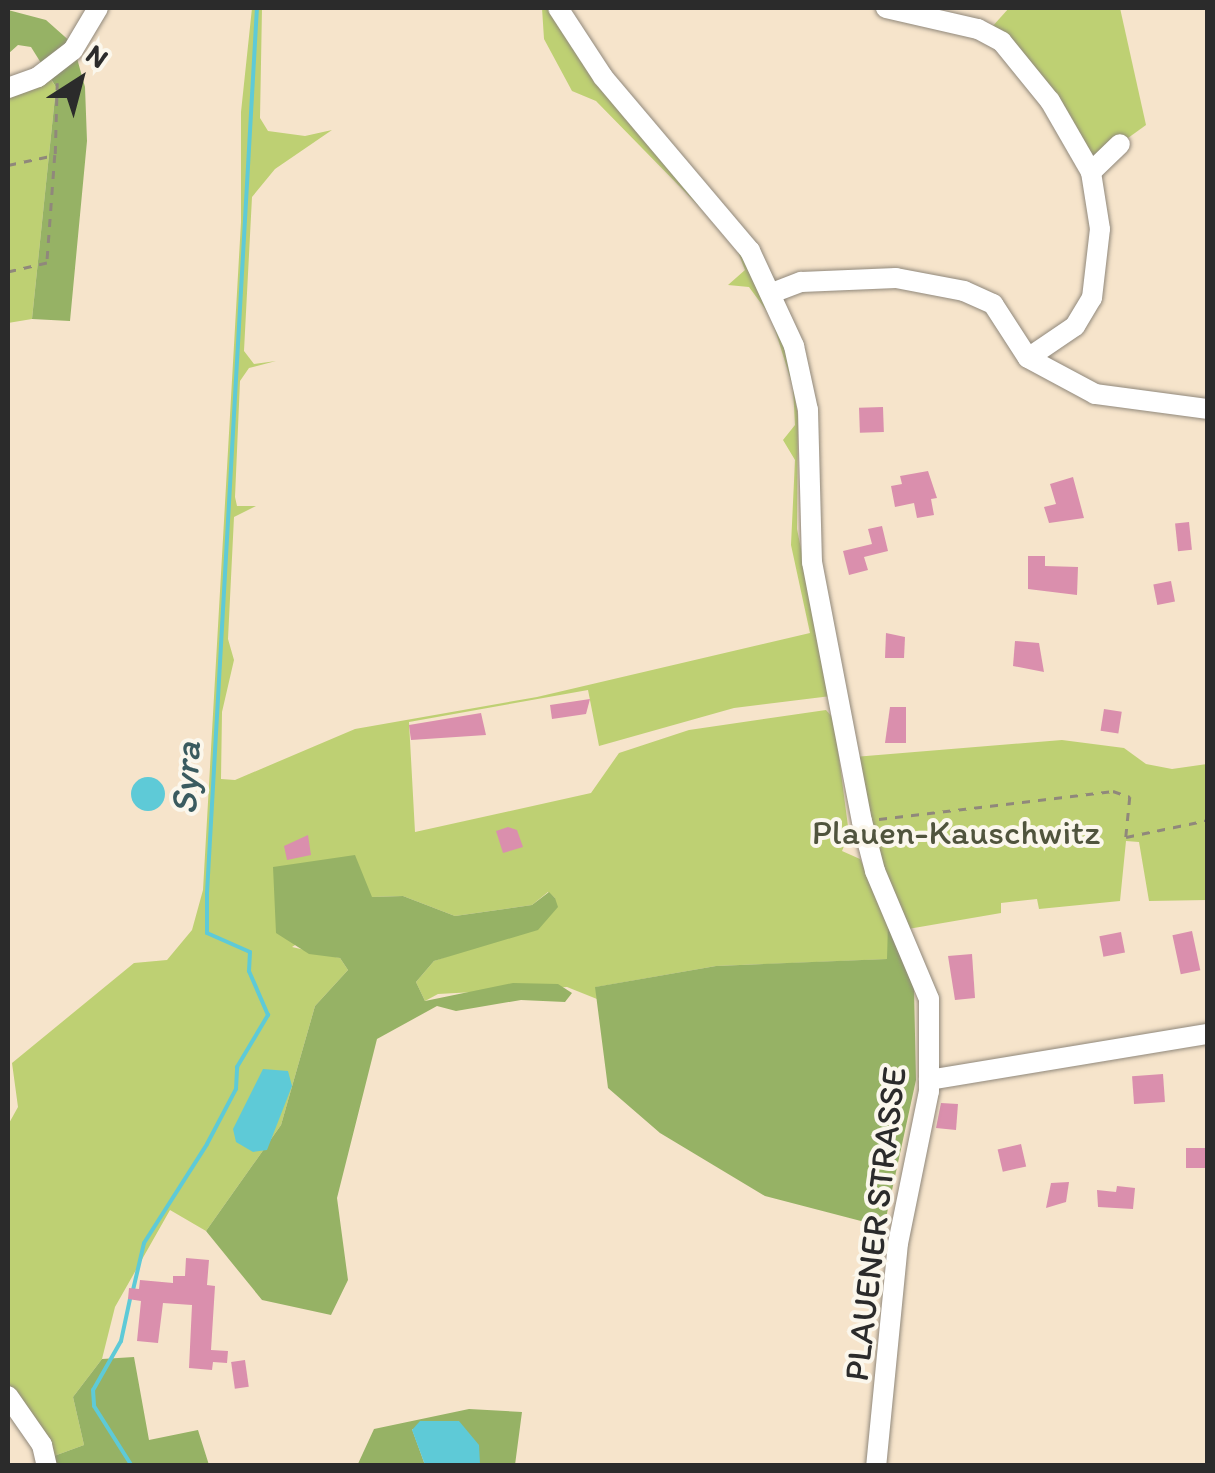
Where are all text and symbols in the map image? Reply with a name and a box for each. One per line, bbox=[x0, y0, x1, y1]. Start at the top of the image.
north arrow bbox=[30, 30, 130, 130]
text: N bbox=[80, 36, 115, 75]
water label: Syra bbox=[161, 740, 211, 816]
park label: Plauen-Kauschwitz bbox=[812, 811, 1100, 853]
street label: PLAUENER STRASSE bbox=[835, 1064, 915, 1384]

